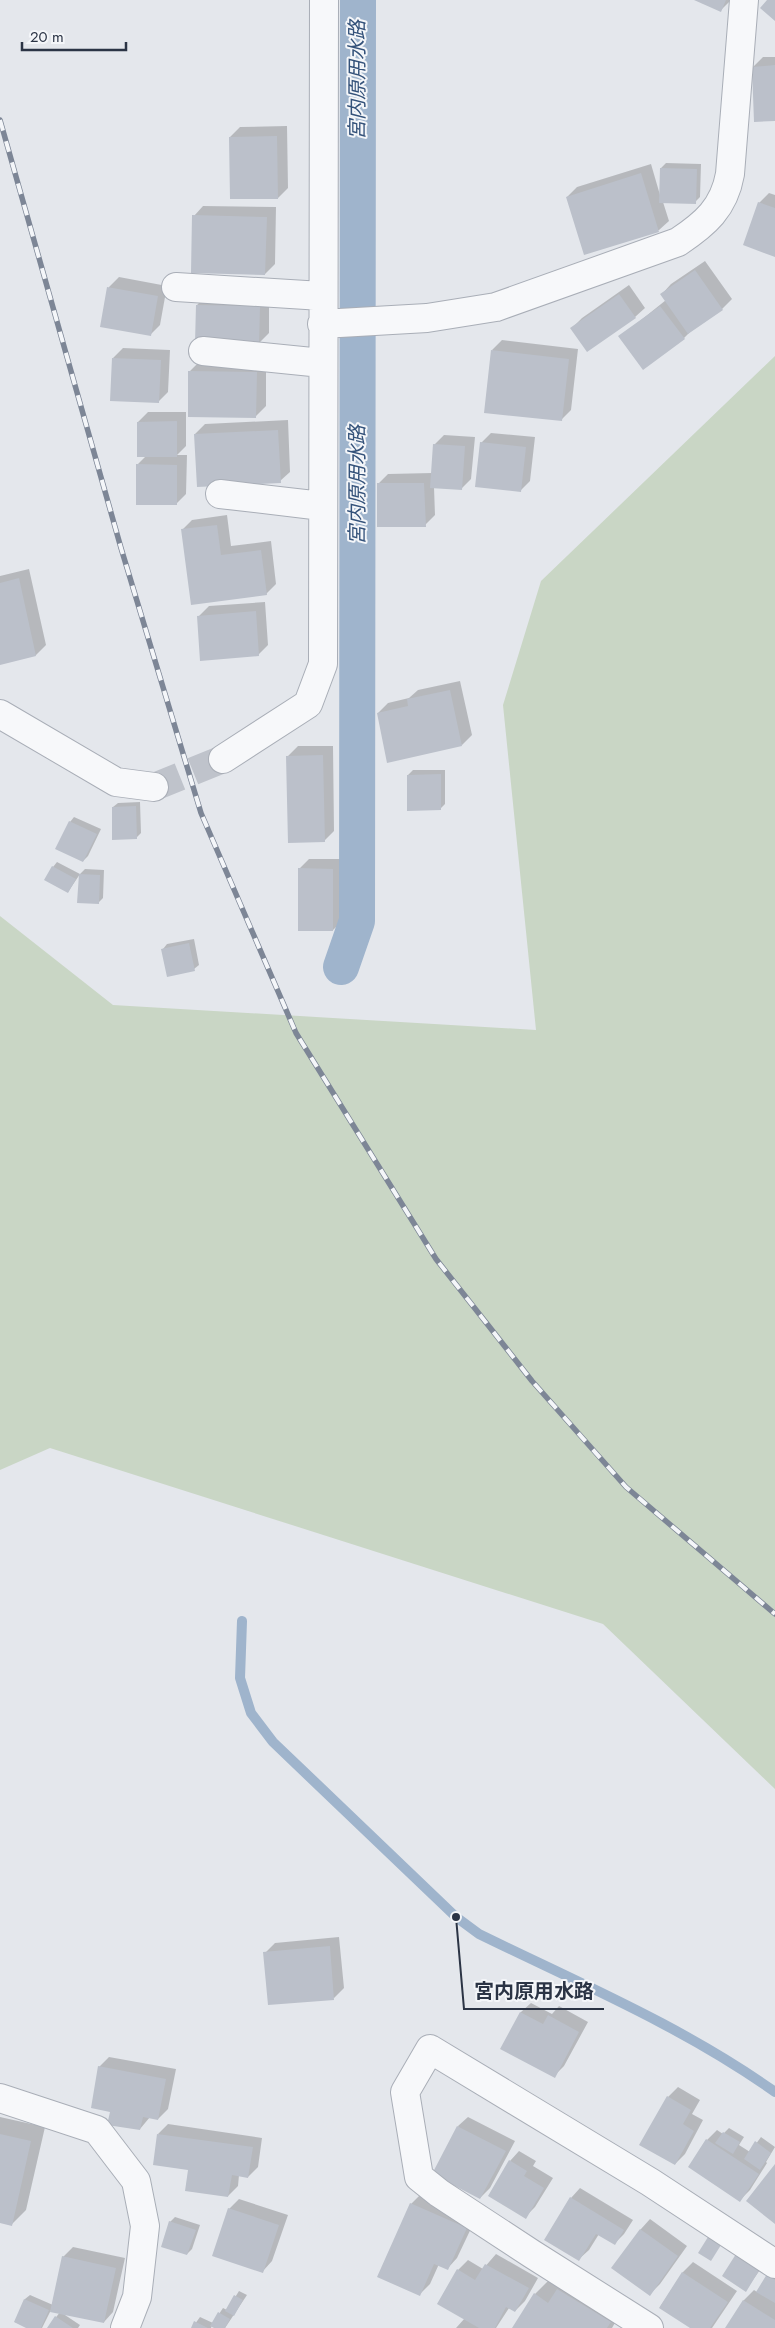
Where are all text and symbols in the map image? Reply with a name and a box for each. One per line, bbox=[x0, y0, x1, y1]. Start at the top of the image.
water label: 宮内原用水路 bbox=[343, 18, 372, 140]
scale bar bbox=[22, 20, 126, 52]
text: 20 m bbox=[30, 26, 64, 48]
water label: 宮内原用水路 bbox=[343, 423, 372, 545]
callout: 宮内原用水路 bbox=[464, 1974, 604, 2009]
text: 宮内原用水路 bbox=[474, 1977, 594, 2006]

